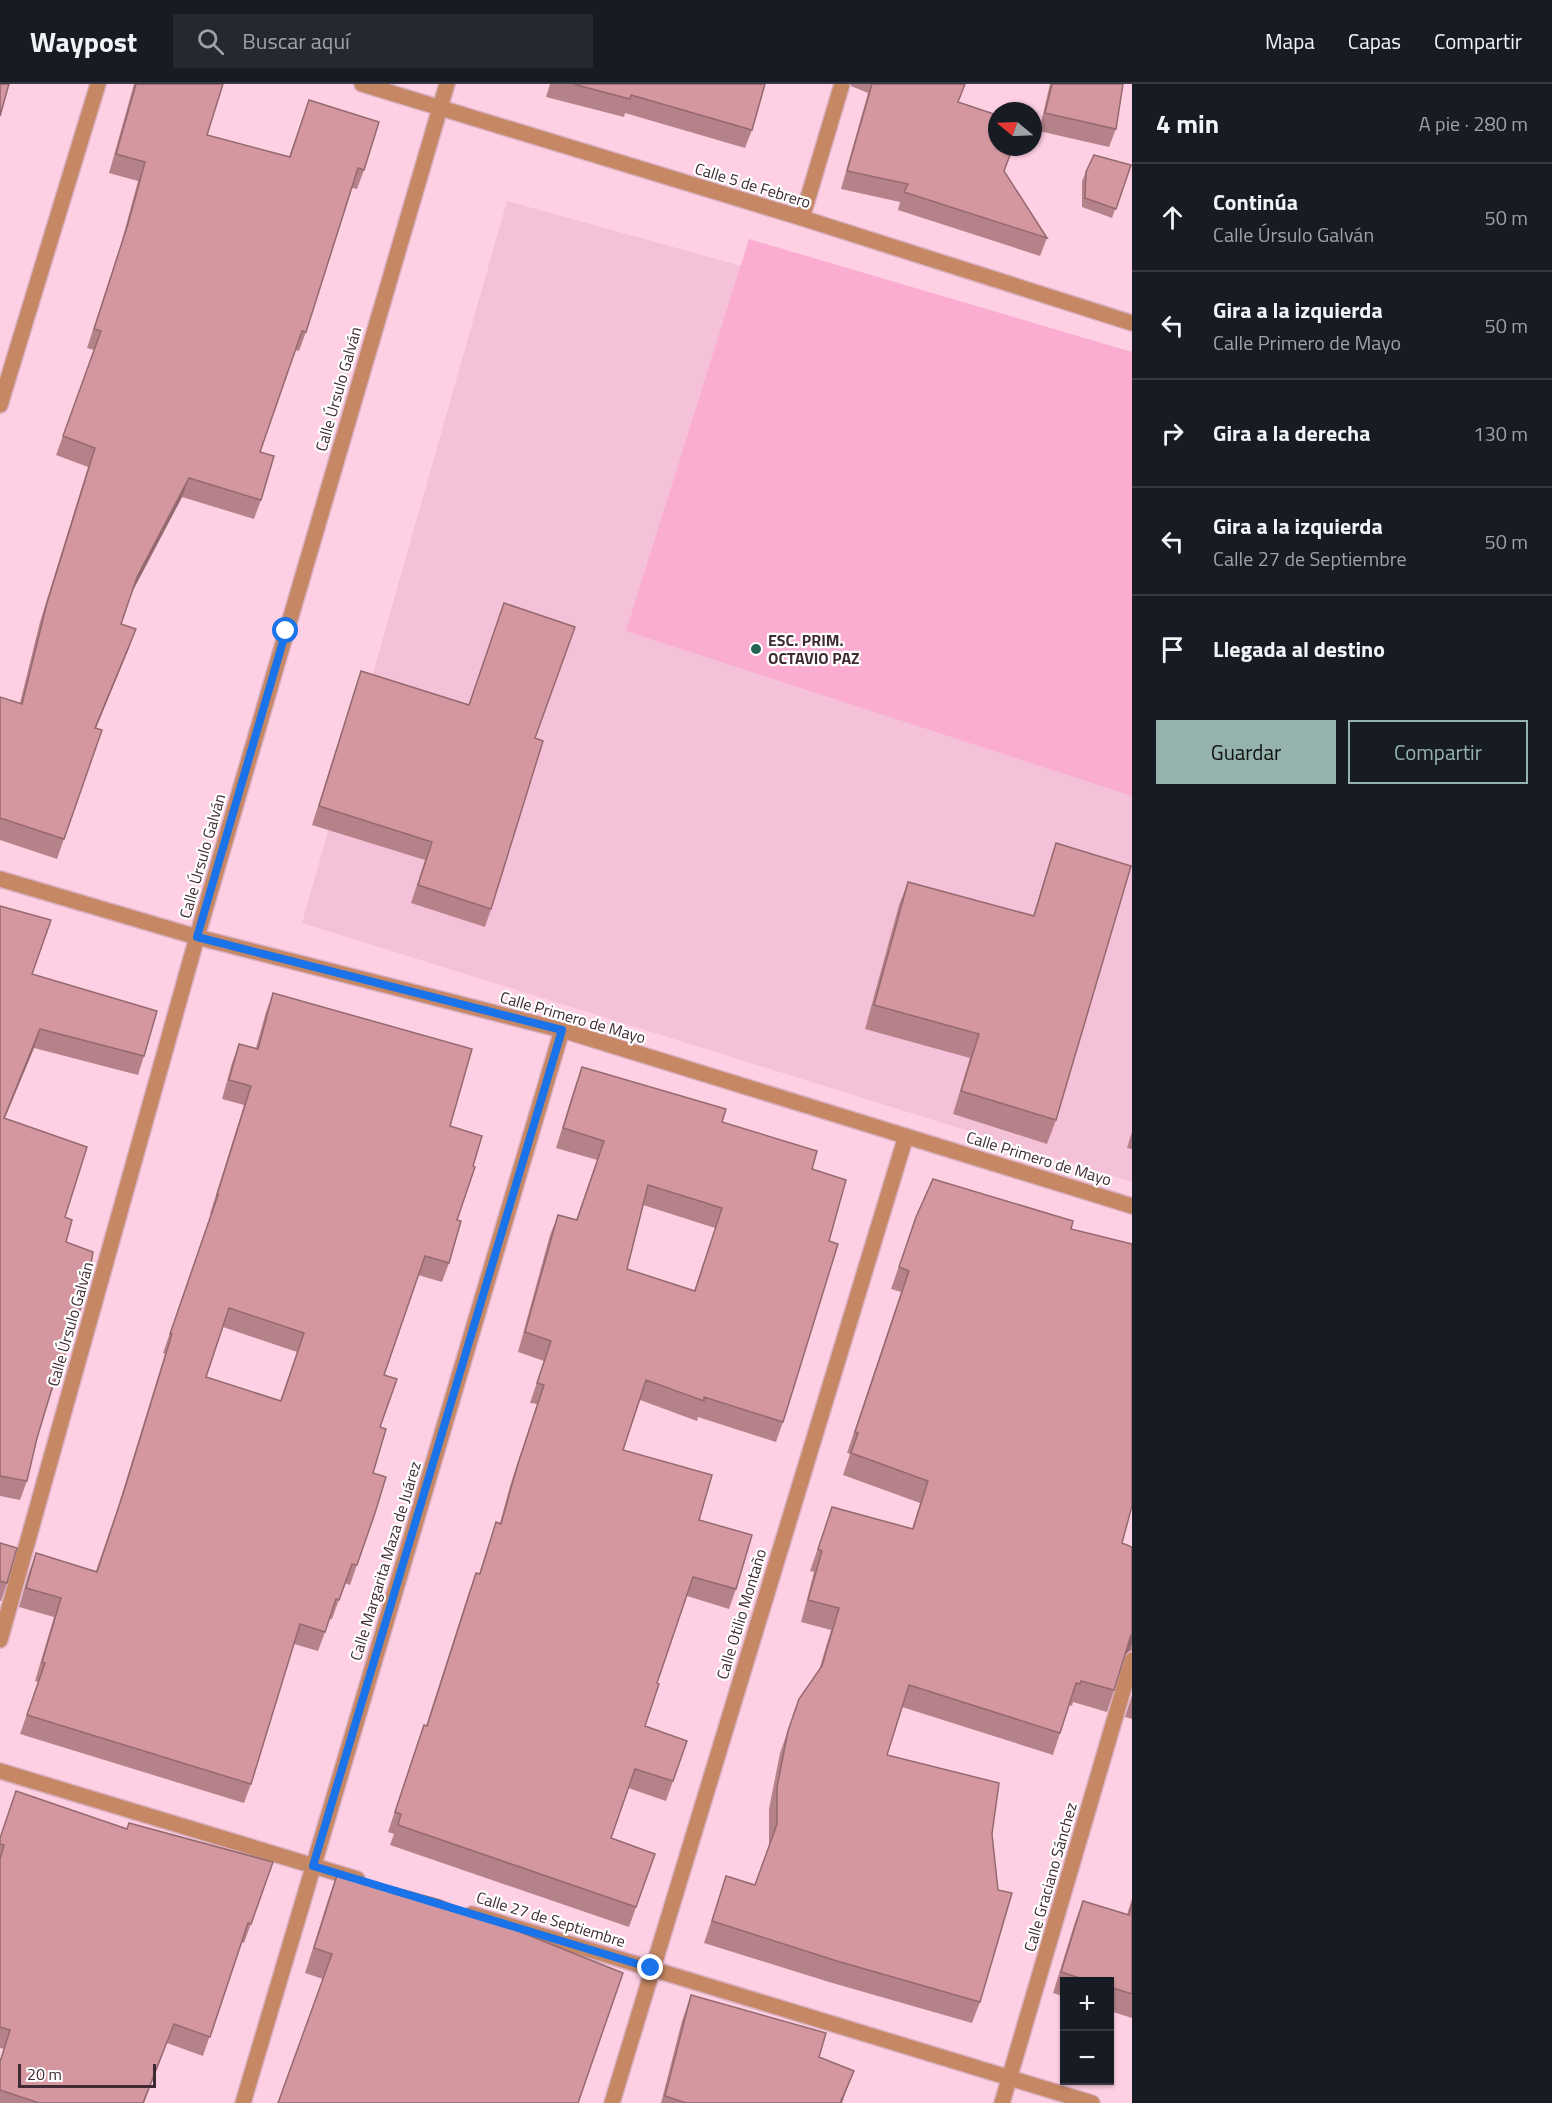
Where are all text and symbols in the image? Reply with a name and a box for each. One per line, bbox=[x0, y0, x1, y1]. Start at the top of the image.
search box bbox=[173, 14, 593, 68]
text: Waypost bbox=[30, 20, 137, 63]
text: Buscar aquí bbox=[242, 24, 350, 58]
icon: search bbox=[194, 25, 227, 58]
text: Mapa bbox=[1265, 25, 1315, 57]
text: Capas bbox=[1348, 25, 1401, 57]
text: Compartir bbox=[1434, 25, 1522, 57]
north arrow bbox=[988, 102, 1042, 156]
text: 4 min bbox=[1156, 104, 1219, 143]
text: A pie · 280 m bbox=[1419, 108, 1528, 139]
street label: Calle 5 de Febrero bbox=[692, 156, 814, 214]
text: Continúa bbox=[1213, 185, 1298, 219]
icon: ahead bbox=[1156, 201, 1189, 234]
text: 50 m bbox=[1484, 202, 1528, 233]
text: Calle Úrsulo Galván bbox=[1213, 219, 1374, 250]
text: Gira a la izquierda bbox=[1213, 293, 1383, 327]
icon: left bbox=[1156, 309, 1189, 342]
text: 50 m bbox=[1484, 310, 1528, 341]
street label: Calle Úrsulo Galván bbox=[309, 324, 367, 454]
text: Calle Primero de Mayo bbox=[1213, 327, 1401, 358]
text: Gira a la derecha bbox=[1213, 416, 1370, 450]
icon: right bbox=[1156, 417, 1189, 450]
text: 130 m bbox=[1473, 418, 1528, 449]
text: Gira a la izquierda bbox=[1213, 509, 1383, 543]
icon: left bbox=[1156, 525, 1189, 558]
text: 50 m bbox=[1484, 526, 1528, 557]
text: Calle 27 de Septiembre bbox=[1213, 543, 1407, 574]
route start bbox=[272, 617, 298, 643]
place label: ESC. PRIM. OCTAVIO PAZ bbox=[768, 628, 860, 670]
text: Llegada al destino bbox=[1213, 632, 1385, 666]
icon: arrive bbox=[1156, 633, 1189, 666]
marker: ESC. PRIM. OCTAVIO PAZ bbox=[749, 642, 763, 656]
button: Guardar bbox=[1156, 720, 1336, 784]
button: Compartir bbox=[1348, 720, 1528, 784]
street label: Calle Úrsulo Galván bbox=[173, 791, 231, 921]
street label: Calle Primero de Mayo bbox=[497, 985, 649, 1049]
street label: Calle Primero de Mayo bbox=[964, 1125, 1114, 1191]
street label: Calle Úrsulo Galván bbox=[41, 1259, 99, 1389]
street label: Calle Margarita Maza de Juárez bbox=[343, 1458, 427, 1664]
street label: Calle Otilio Montaño bbox=[710, 1546, 772, 1682]
street label: Calle Graciano Sánchez bbox=[1017, 1799, 1083, 1955]
street label: Calle 27 de Septiembre bbox=[473, 1885, 629, 1953]
route end bbox=[637, 1954, 663, 1980]
map controls bbox=[1060, 1977, 1114, 2085]
button: + bbox=[1060, 1977, 1114, 2031]
button: − bbox=[1060, 2031, 1114, 2085]
scale bar bbox=[18, 2061, 156, 2088]
text: 20 m bbox=[27, 2062, 62, 2086]

